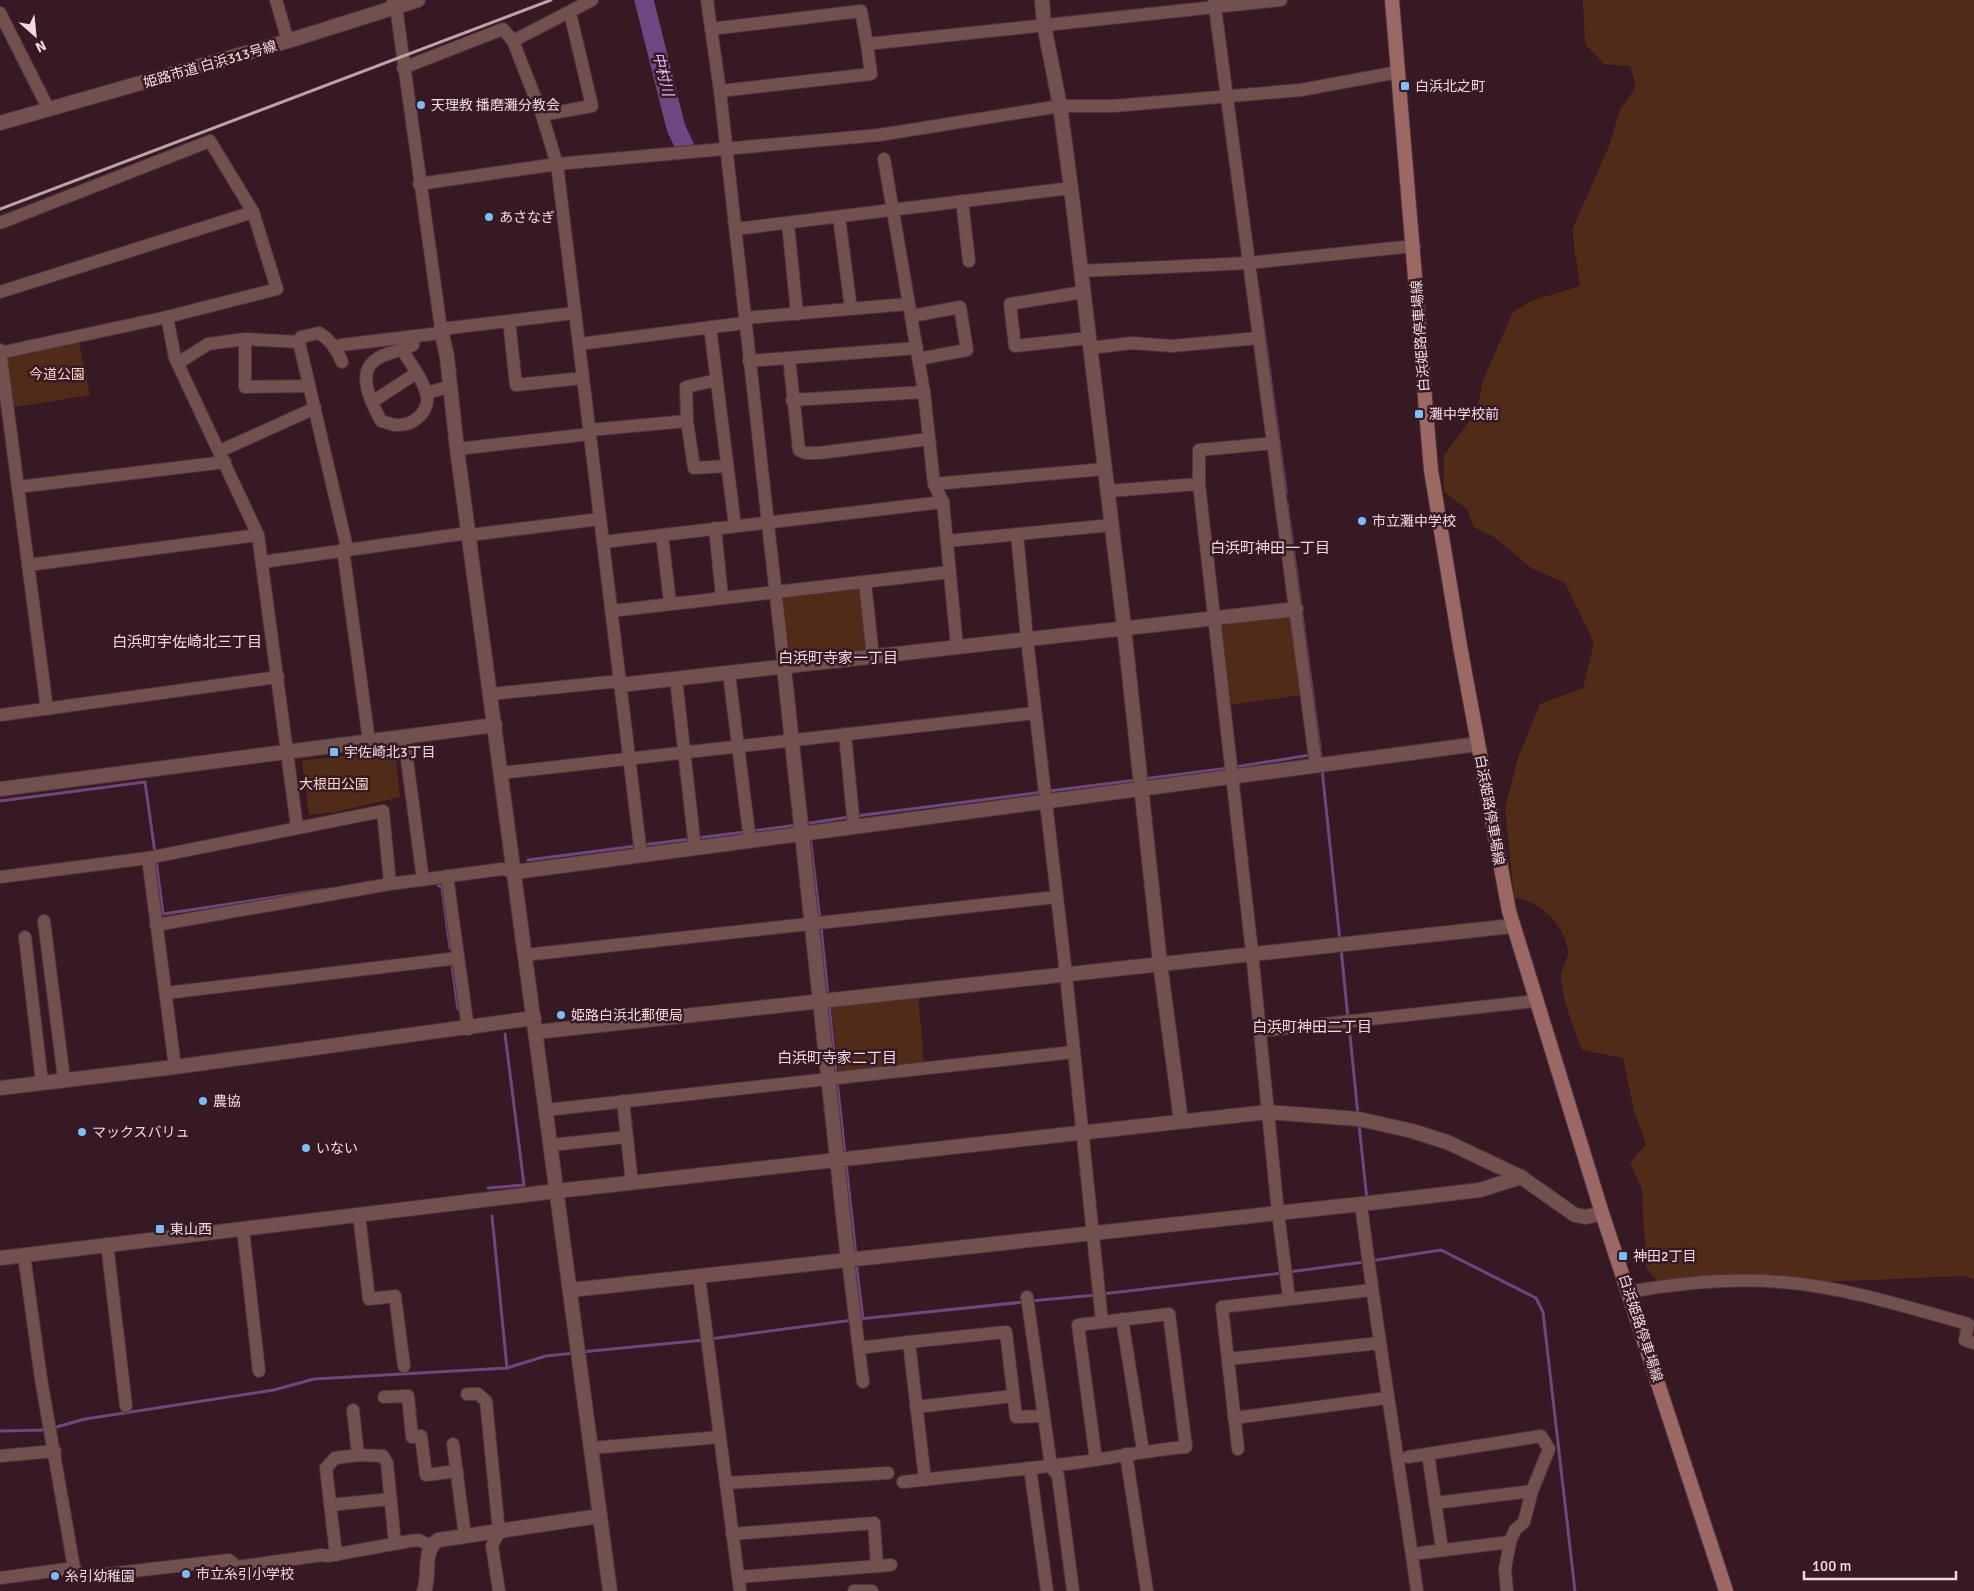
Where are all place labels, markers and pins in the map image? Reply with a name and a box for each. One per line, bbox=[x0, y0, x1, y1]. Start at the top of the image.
place label: 白浜北之町 bbox=[1415, 78, 1485, 95]
marker: 白浜北之町 bbox=[1399, 80, 1411, 92]
place label: 天理教 播磨灘分教会 bbox=[431, 97, 560, 114]
marker: 天理教 播磨灘分教会 bbox=[415, 99, 427, 111]
place label: あさなぎ bbox=[499, 209, 555, 226]
marker: あさなぎ bbox=[483, 211, 495, 223]
place label: 灘中学校前 bbox=[1429, 406, 1499, 423]
marker: 灘中学校前 bbox=[1413, 408, 1425, 420]
place label: 市立灘中学校 bbox=[1372, 513, 1456, 530]
marker: 市立灘中学校 bbox=[1356, 515, 1368, 527]
place label: 宇佐崎北3丁目 bbox=[344, 744, 436, 761]
marker: 宇佐崎北3丁目 bbox=[328, 746, 340, 758]
place label: 姫路白浜北郵便局 bbox=[571, 1007, 683, 1024]
marker: 姫路白浜北郵便局 bbox=[555, 1009, 567, 1021]
place label: 農協 bbox=[213, 1093, 241, 1110]
marker: 農協 bbox=[197, 1095, 209, 1107]
place label: マックスバリュ bbox=[92, 1124, 190, 1141]
marker: マックスバリュ bbox=[76, 1126, 88, 1138]
place label: いない bbox=[316, 1140, 358, 1157]
marker: いない bbox=[300, 1142, 312, 1154]
place label: 東山西 bbox=[170, 1221, 212, 1238]
marker: 東山西 bbox=[154, 1223, 166, 1235]
place label: 神田2丁目 bbox=[1633, 1248, 1697, 1265]
marker: 神田2丁目 bbox=[1617, 1250, 1629, 1262]
place label: 市立糸引小学校 bbox=[196, 1566, 294, 1583]
place label: 糸引幼稚園 bbox=[65, 1568, 135, 1585]
marker: 市立糸引小学校 bbox=[180, 1568, 192, 1580]
marker: 糸引幼稚園 bbox=[49, 1570, 61, 1582]

